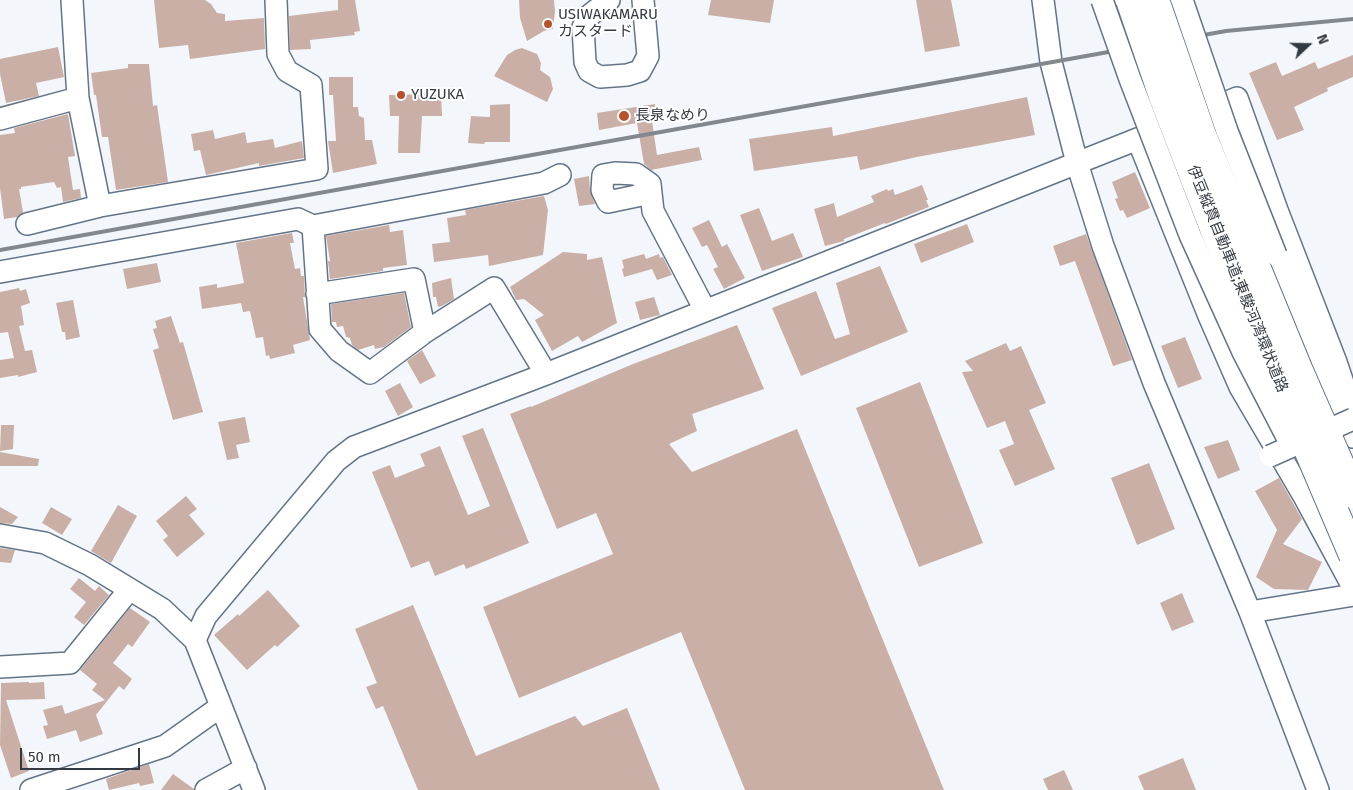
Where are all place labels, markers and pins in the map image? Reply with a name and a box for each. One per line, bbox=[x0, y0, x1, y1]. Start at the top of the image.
place label: USIWAKAMARU カスタード bbox=[558, 6, 658, 41]
marker: USIWAKAMARU カスタード bbox=[542, 18, 554, 30]
place label: YUZUKA bbox=[411, 86, 464, 104]
marker: YUZUKA bbox=[395, 89, 407, 101]
place label: 長泉なめり bbox=[635, 107, 710, 125]
marker: 長泉なめり bbox=[617, 109, 631, 123]

